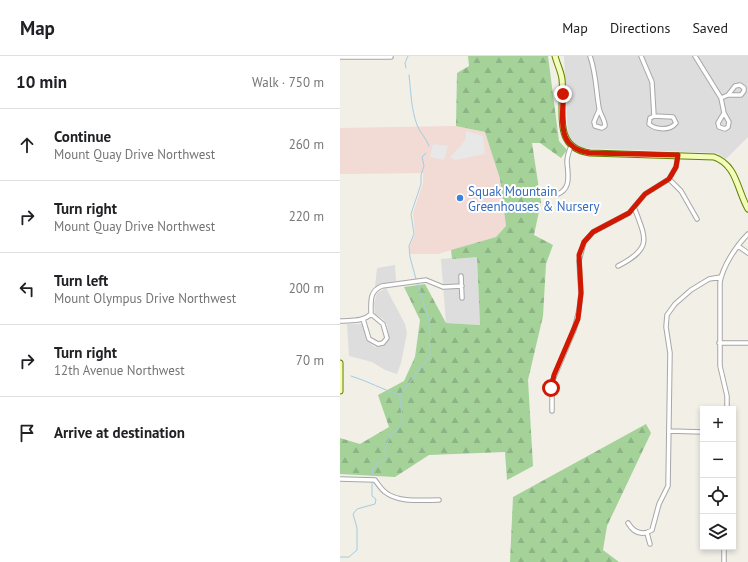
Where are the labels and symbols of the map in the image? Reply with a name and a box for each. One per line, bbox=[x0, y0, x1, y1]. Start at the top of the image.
route end bbox=[554, 85, 572, 103]
place label: Squak Mountain Greenhouses & Nursery bbox=[468, 183, 599, 215]
marker: Squak Mountain Greenhouses & Nursery bbox=[455, 193, 465, 203]
route start bbox=[542, 379, 560, 397]

